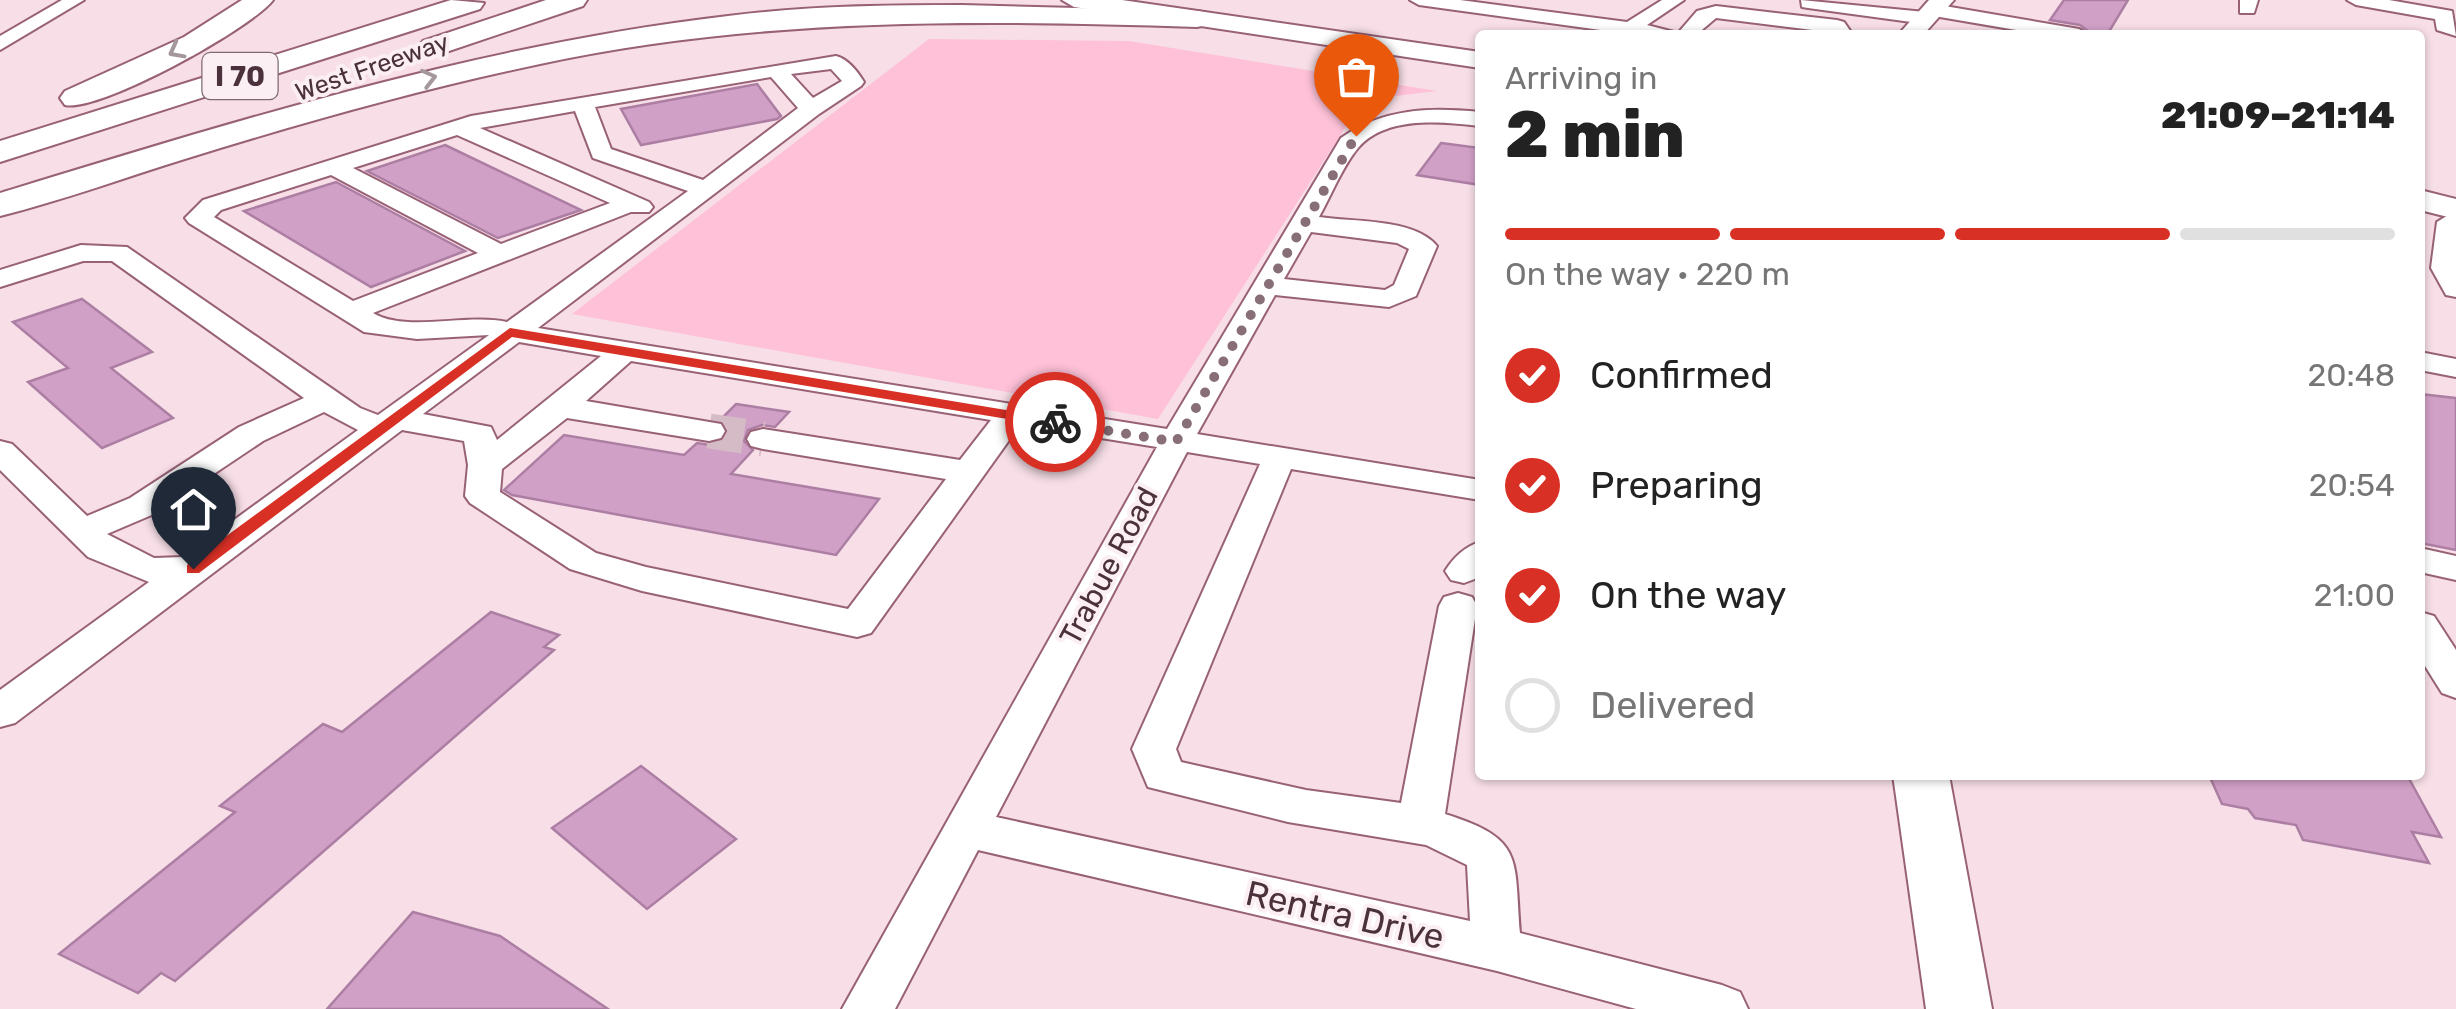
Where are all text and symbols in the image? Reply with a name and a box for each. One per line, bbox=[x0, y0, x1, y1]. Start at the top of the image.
street label: West Freeway bbox=[292, 27, 453, 107]
pin bbox=[1314, 34, 1399, 137]
one-way arrow bbox=[169, 39, 187, 58]
icon: bag bbox=[1329, 49, 1384, 104]
road number: I 70 bbox=[202, 53, 278, 99]
text: Arriving in bbox=[1505, 59, 1657, 97]
one-way arrow bbox=[420, 69, 437, 90]
text: 21:09–21:14 bbox=[2161, 92, 2395, 138]
text: 2 min bbox=[1505, 96, 1685, 173]
text: On the way · 220 m bbox=[1505, 255, 1790, 293]
icon: check bbox=[1505, 348, 1560, 403]
text: Confirmed bbox=[1590, 352, 1773, 398]
text: 20:48 bbox=[2307, 356, 2395, 394]
courier bbox=[1005, 372, 1105, 472]
icon: bike bbox=[1028, 395, 1083, 450]
icon: check bbox=[1505, 458, 1560, 513]
text: Preparing bbox=[1590, 462, 1763, 508]
text: 20:54 bbox=[2309, 466, 2395, 504]
pin bbox=[151, 467, 236, 570]
street label: Trabue Road bbox=[1052, 481, 1166, 651]
icon: home bbox=[166, 482, 221, 537]
icon: check bbox=[1505, 568, 1560, 623]
text: On the way bbox=[1590, 572, 1786, 618]
text: 21:00 bbox=[2314, 576, 2395, 614]
text: Delivered bbox=[1590, 682, 1755, 728]
street label: Rentra Drive bbox=[1242, 872, 1448, 958]

